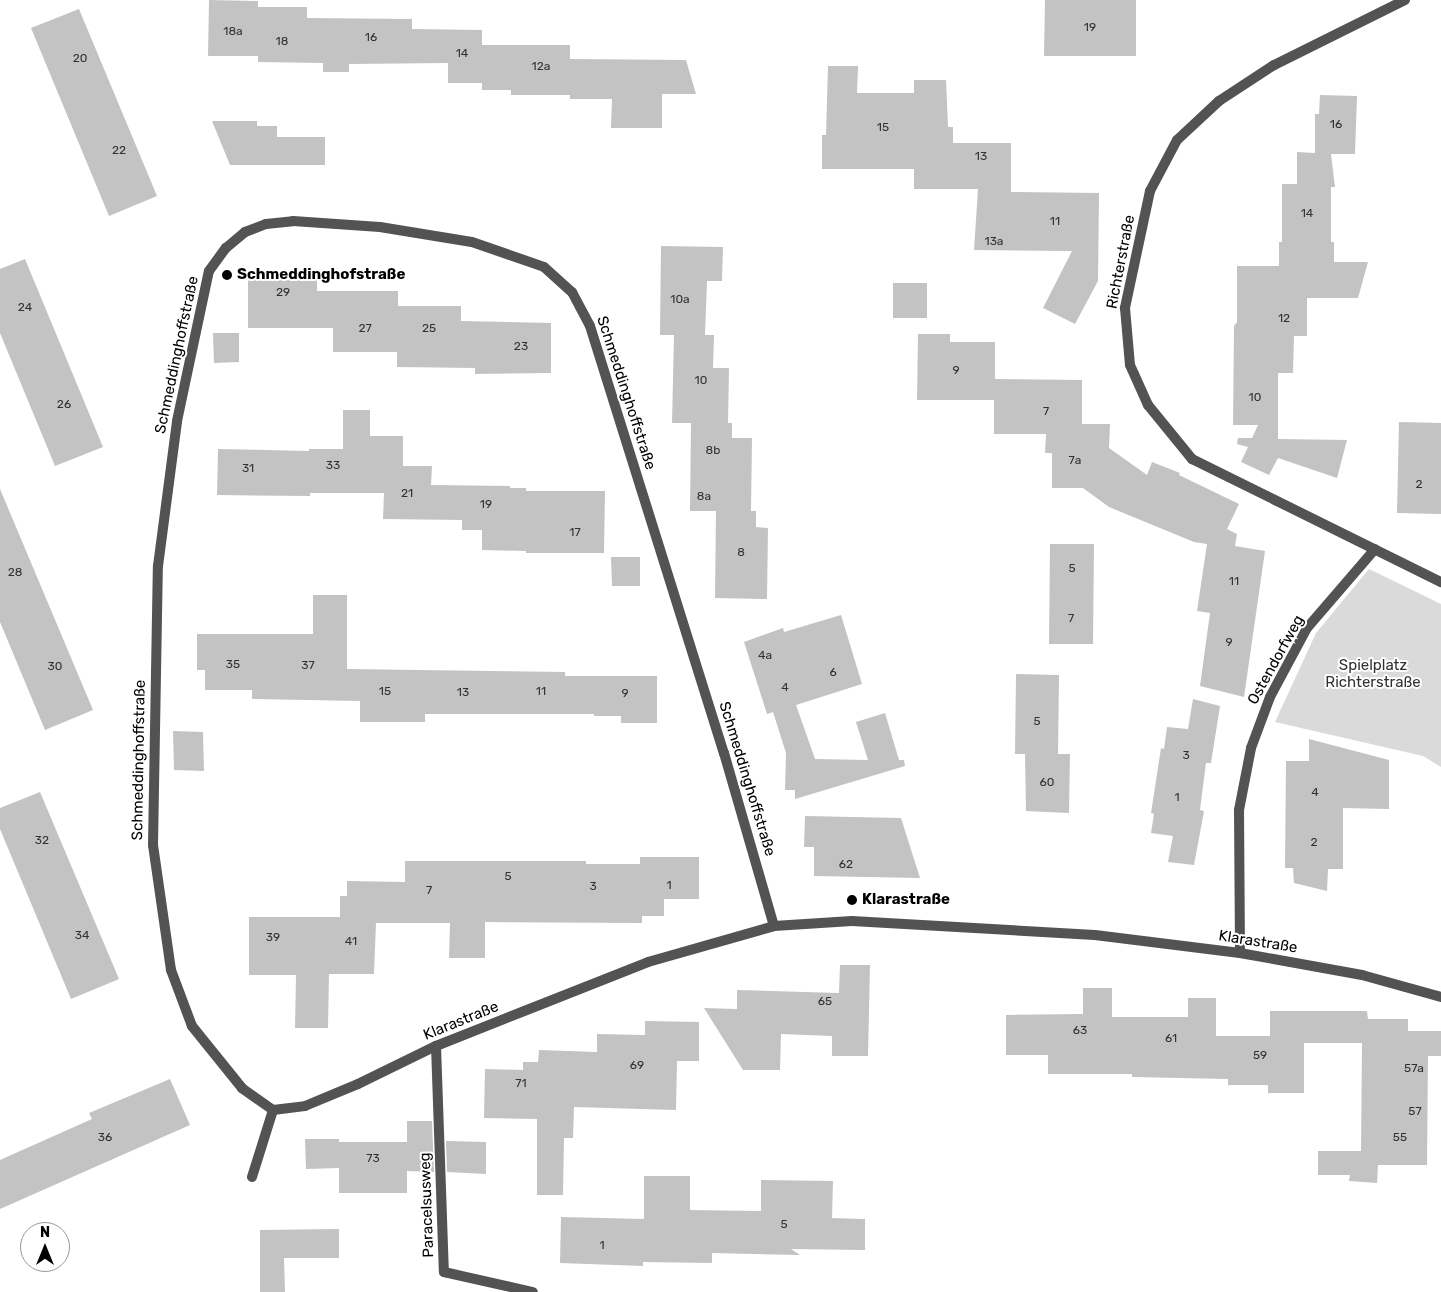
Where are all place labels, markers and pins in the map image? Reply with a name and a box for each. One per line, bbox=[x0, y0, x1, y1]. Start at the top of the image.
place label: Schmeddinghofstraße bbox=[237, 266, 405, 284]
marker: Schmeddinghofstraße bbox=[221, 269, 233, 281]
place label: Klarastraße bbox=[862, 891, 950, 909]
marker: Klarastraße bbox=[846, 894, 858, 906]

